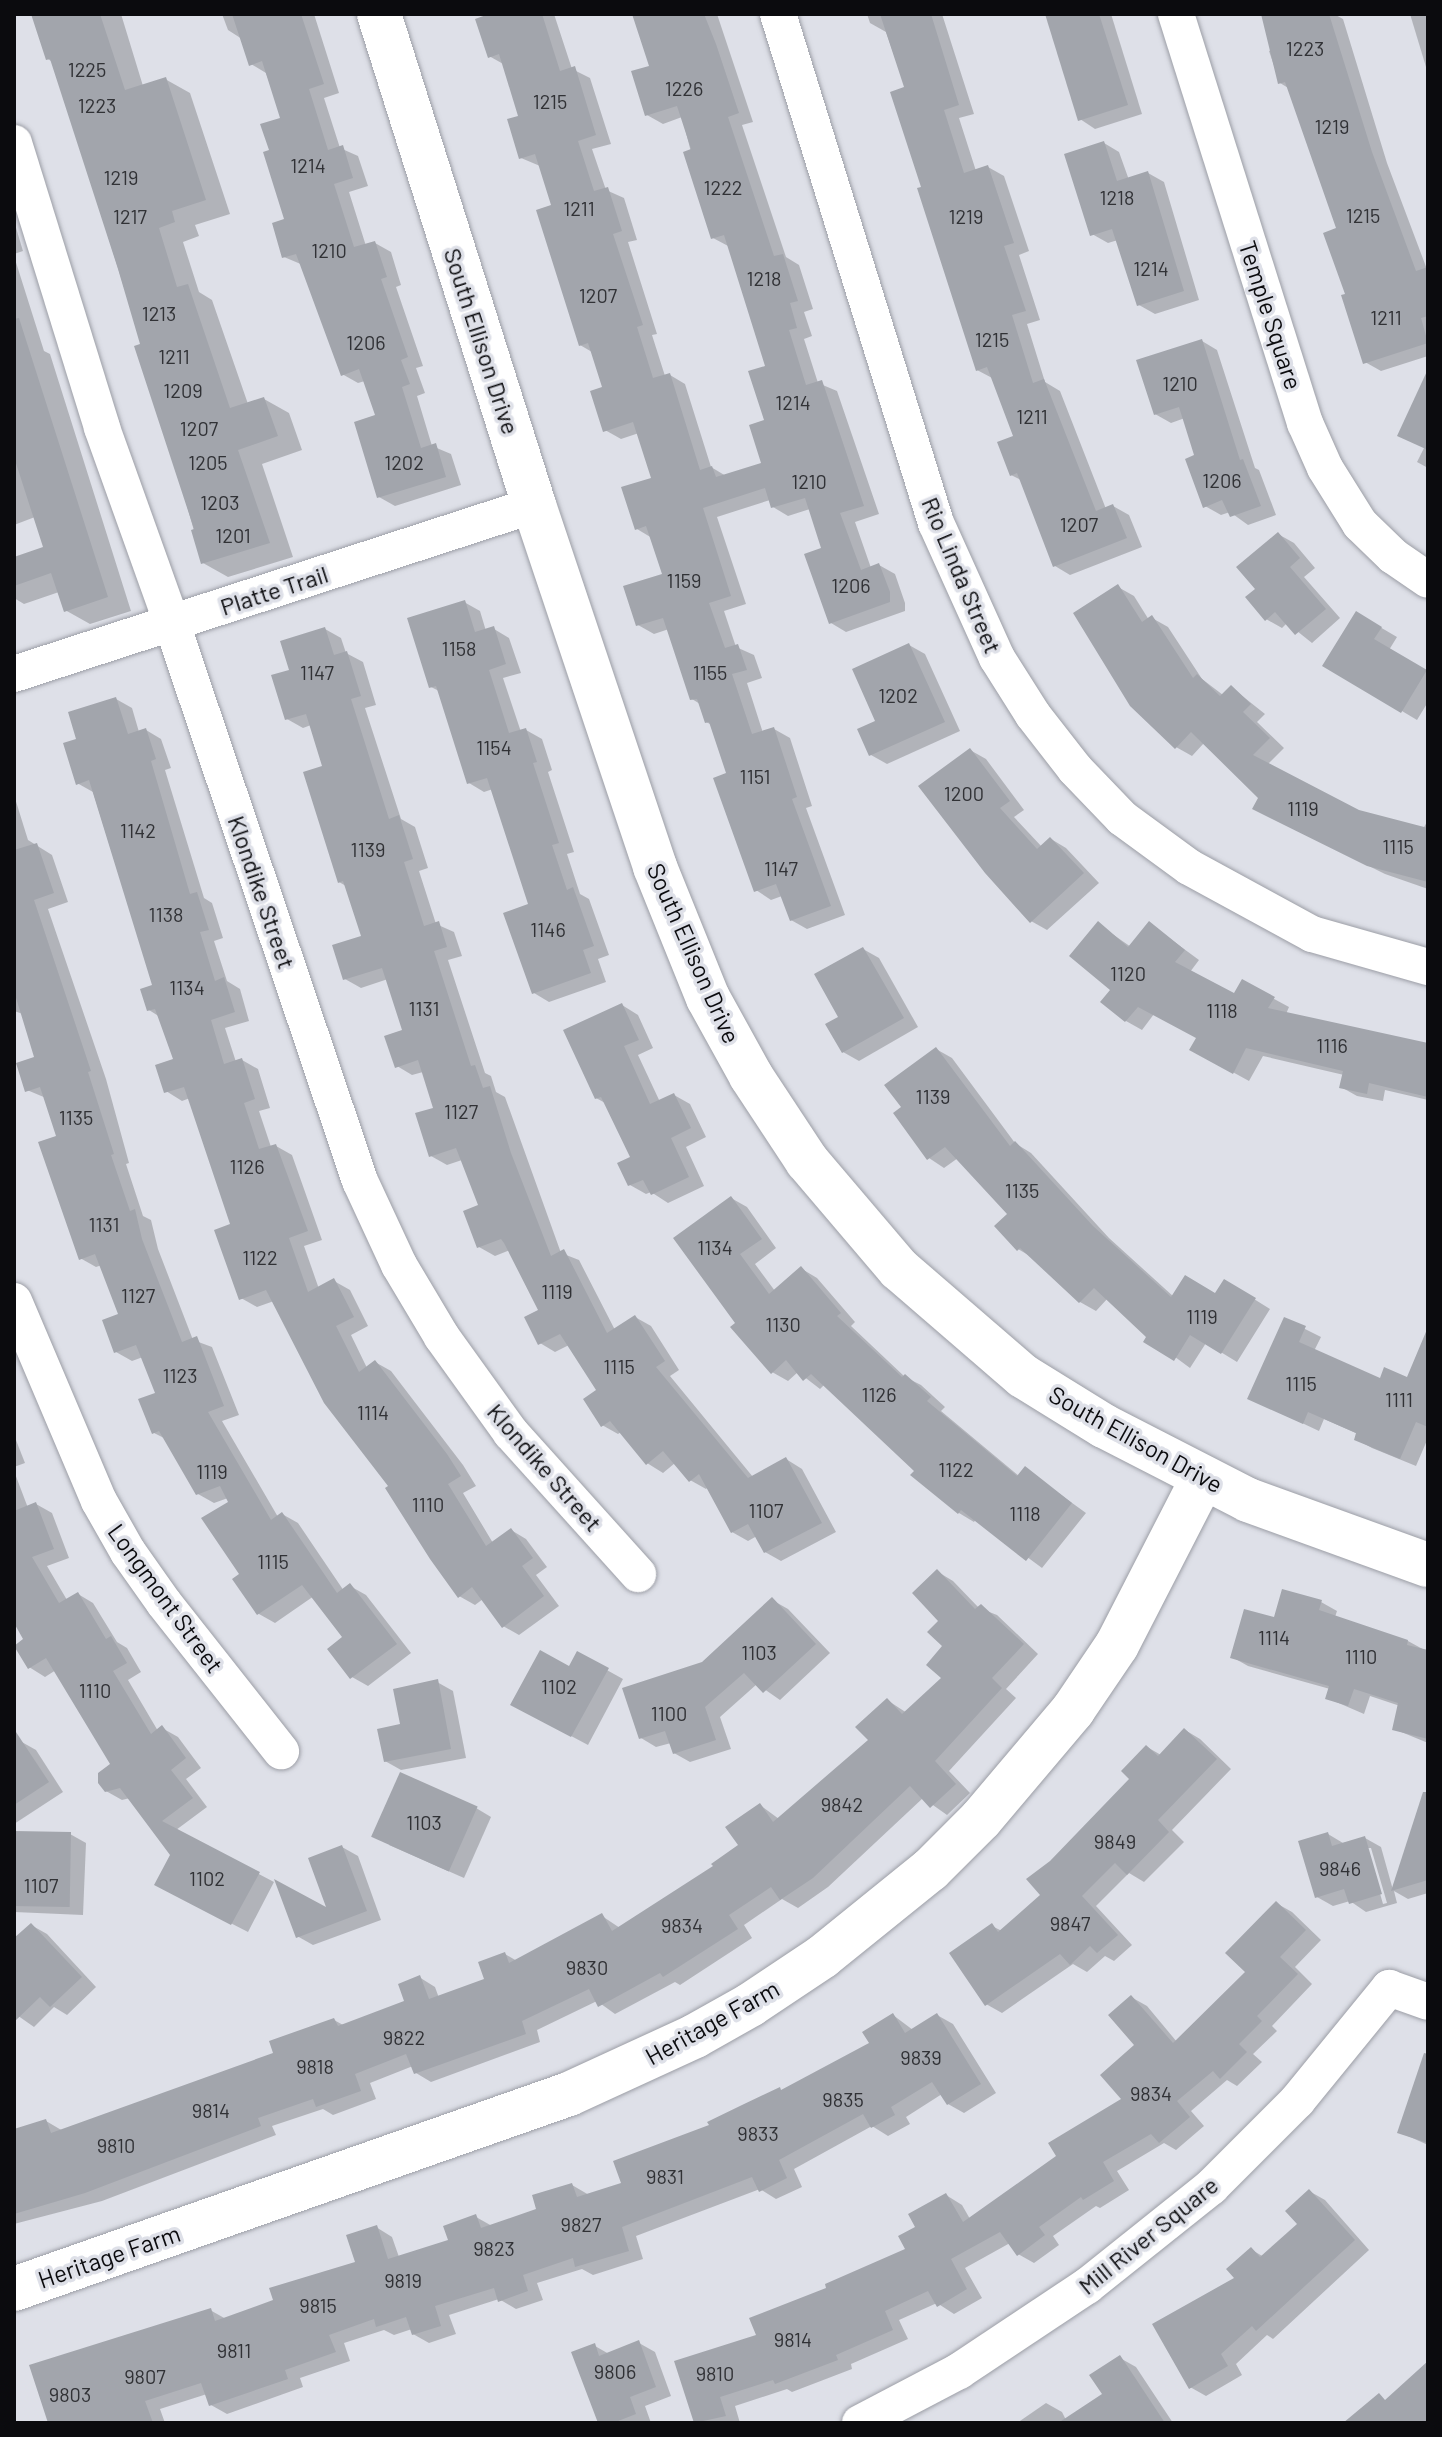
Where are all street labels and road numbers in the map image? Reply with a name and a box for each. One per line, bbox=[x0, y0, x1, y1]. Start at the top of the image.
street label: Temple Square bbox=[1233, 237, 1309, 393]
street label: South Ellison Drive bbox=[438, 244, 526, 438]
street label: Rio Linda Street bbox=[916, 493, 1008, 657]
street label: Platte Trail bbox=[216, 559, 332, 621]
street label: Klondike Street bbox=[222, 812, 302, 972]
street label: South Ellison Drive bbox=[641, 859, 747, 1047]
street label: South Ellison Drive bbox=[1044, 1379, 1228, 1499]
street label: Klondike Street bbox=[482, 1397, 608, 1537]
street label: Longmont Street bbox=[102, 1518, 230, 1678]
street label: Heritage Farm bbox=[640, 1973, 784, 2071]
street label: Mill River Square bbox=[1072, 2170, 1224, 2300]
street label: Heritage Farm bbox=[34, 2218, 184, 2294]

